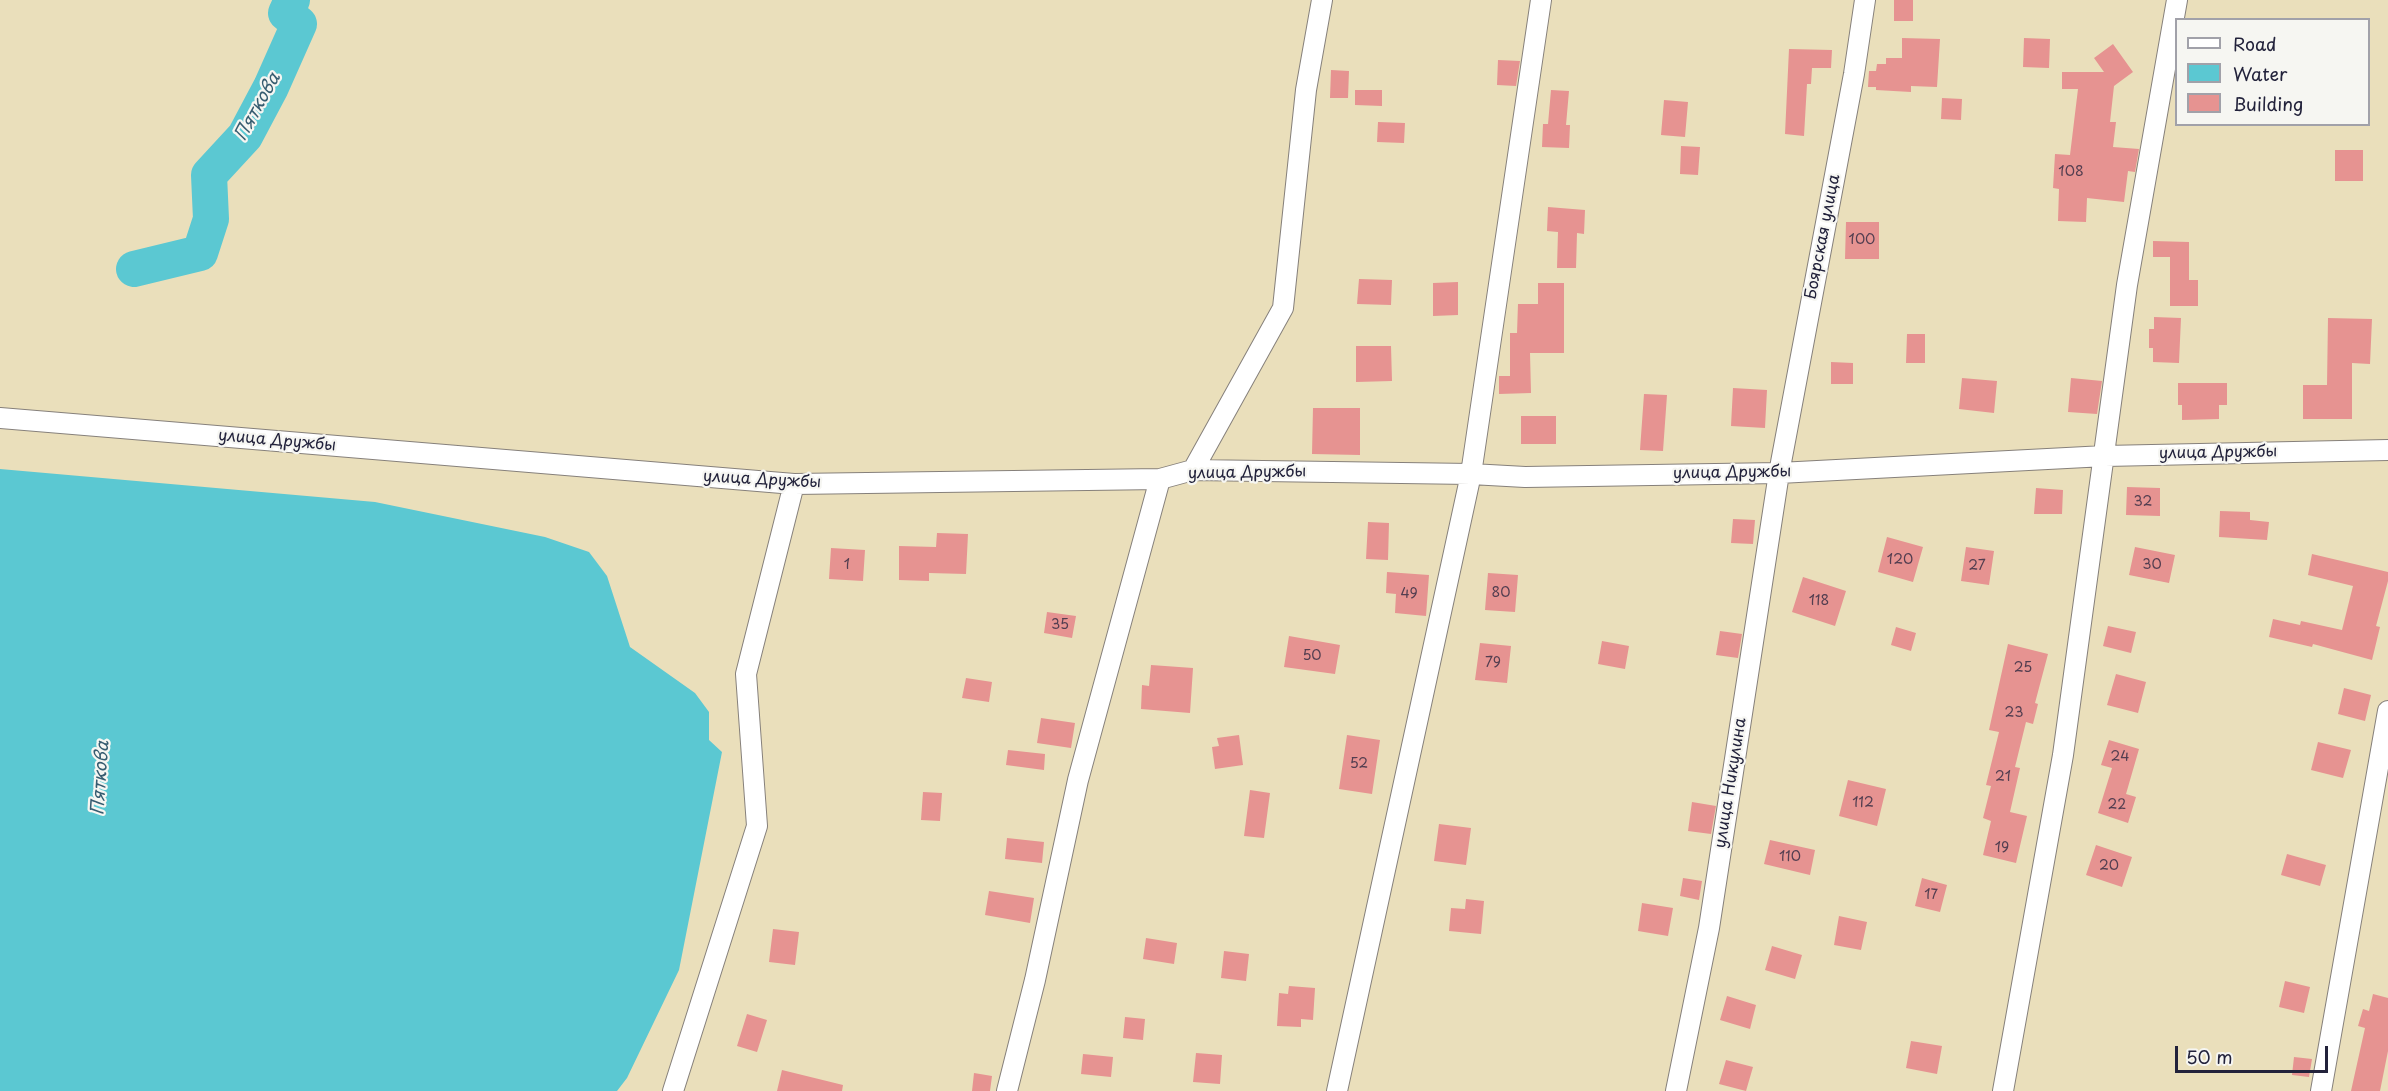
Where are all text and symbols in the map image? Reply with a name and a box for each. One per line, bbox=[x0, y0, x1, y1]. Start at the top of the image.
legend bbox=[2175, 18, 2370, 126]
text: Road bbox=[2233, 30, 2277, 57]
text: Water bbox=[2233, 60, 2287, 87]
water label: Пяткова bbox=[231, 69, 285, 145]
text: Building bbox=[2233, 90, 2303, 117]
house number: 108 bbox=[2058, 164, 2084, 180]
street label: Боярская улица bbox=[1801, 173, 1845, 301]
house number: 100 bbox=[1849, 232, 1875, 248]
street label: улица Дружбы bbox=[217, 426, 337, 456]
street label: улица Дружбы bbox=[2159, 442, 2277, 464]
street label: улица Дружбы bbox=[1188, 462, 1306, 484]
street label: улица Дружбы bbox=[1673, 462, 1791, 484]
street label: улица Дружбы bbox=[702, 467, 822, 493]
house number: 32 bbox=[2134, 494, 2152, 510]
house number: 120 bbox=[1887, 552, 1913, 568]
house number: 1 bbox=[844, 557, 850, 573]
house number: 30 bbox=[2142, 557, 2162, 573]
house number: 27 bbox=[1968, 558, 1986, 574]
house number: 80 bbox=[1492, 585, 1510, 601]
house number: 49 bbox=[1400, 586, 1418, 602]
house number: 118 bbox=[1809, 593, 1829, 609]
house number: 35 bbox=[1051, 617, 1069, 633]
house number: 50 bbox=[1302, 648, 1322, 664]
house number: 79 bbox=[1485, 655, 1501, 671]
house number: 25 bbox=[2014, 660, 2032, 676]
house number: 23 bbox=[2005, 705, 2023, 721]
street label: улица Никулина bbox=[1711, 716, 1751, 850]
water label: Пяткова bbox=[88, 740, 114, 816]
house number: 24 bbox=[2111, 749, 2129, 765]
house number: 52 bbox=[1350, 756, 1368, 772]
house number: 21 bbox=[1995, 769, 2011, 785]
house number: 112 bbox=[1852, 795, 1874, 811]
house number: 22 bbox=[2108, 797, 2126, 813]
house number: 19 bbox=[1995, 840, 2009, 856]
house number: 110 bbox=[1779, 849, 1801, 865]
house number: 20 bbox=[2099, 858, 2119, 874]
house number: 17 bbox=[1924, 887, 1938, 903]
scale bar bbox=[2178, 1034, 2331, 1072]
text: 50 m bbox=[2186, 1043, 2233, 1070]

